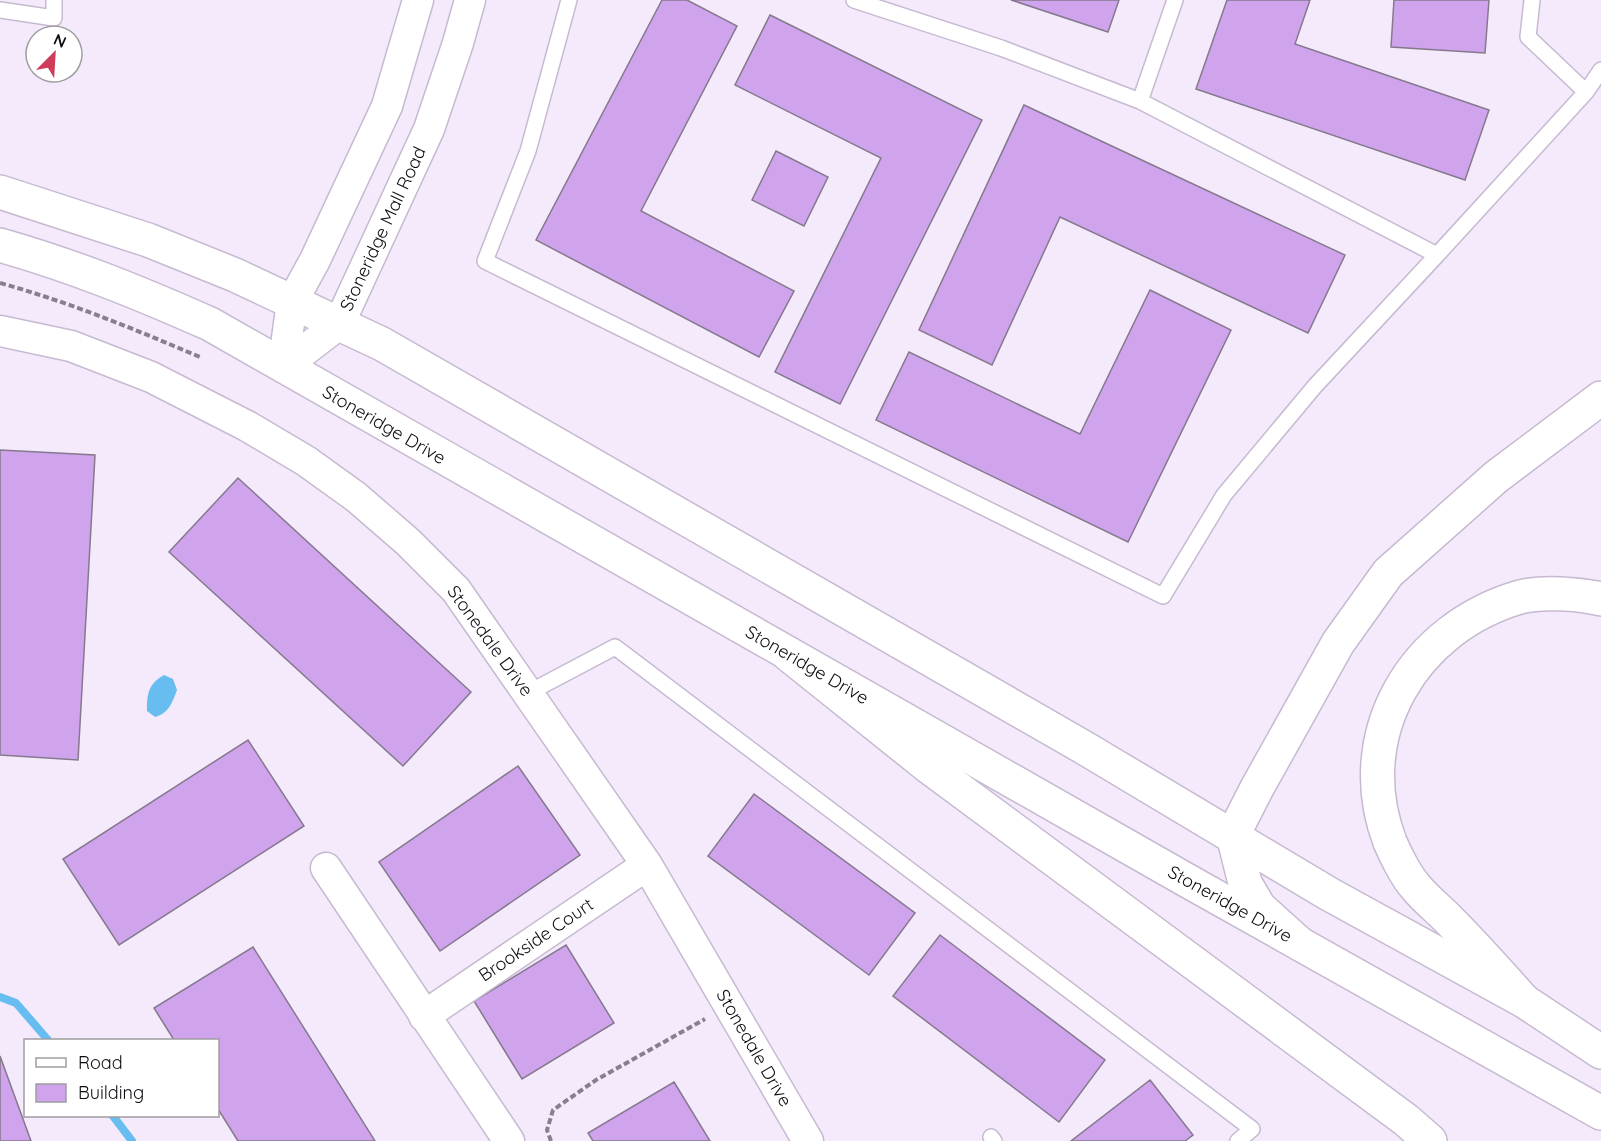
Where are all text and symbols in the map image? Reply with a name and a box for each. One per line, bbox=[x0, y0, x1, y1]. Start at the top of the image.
north arrow bbox=[24, 24, 84, 84]
text: N bbox=[51, 29, 70, 52]
street label: Stoneridge Mall Road bbox=[334, 143, 431, 315]
street label: Stoneridge Drive bbox=[319, 380, 450, 469]
street label: Stonedale Drive bbox=[442, 581, 538, 701]
street label: Stoneridge Drive bbox=[742, 620, 873, 709]
street label: Stoneridge Drive bbox=[1164, 860, 1296, 947]
street label: Brookside Court bbox=[474, 893, 598, 987]
street label: Stonedale Drive bbox=[712, 985, 797, 1111]
legend bbox=[24, 1039, 219, 1117]
text: Road bbox=[78, 1051, 123, 1074]
text: Building bbox=[78, 1081, 144, 1104]

